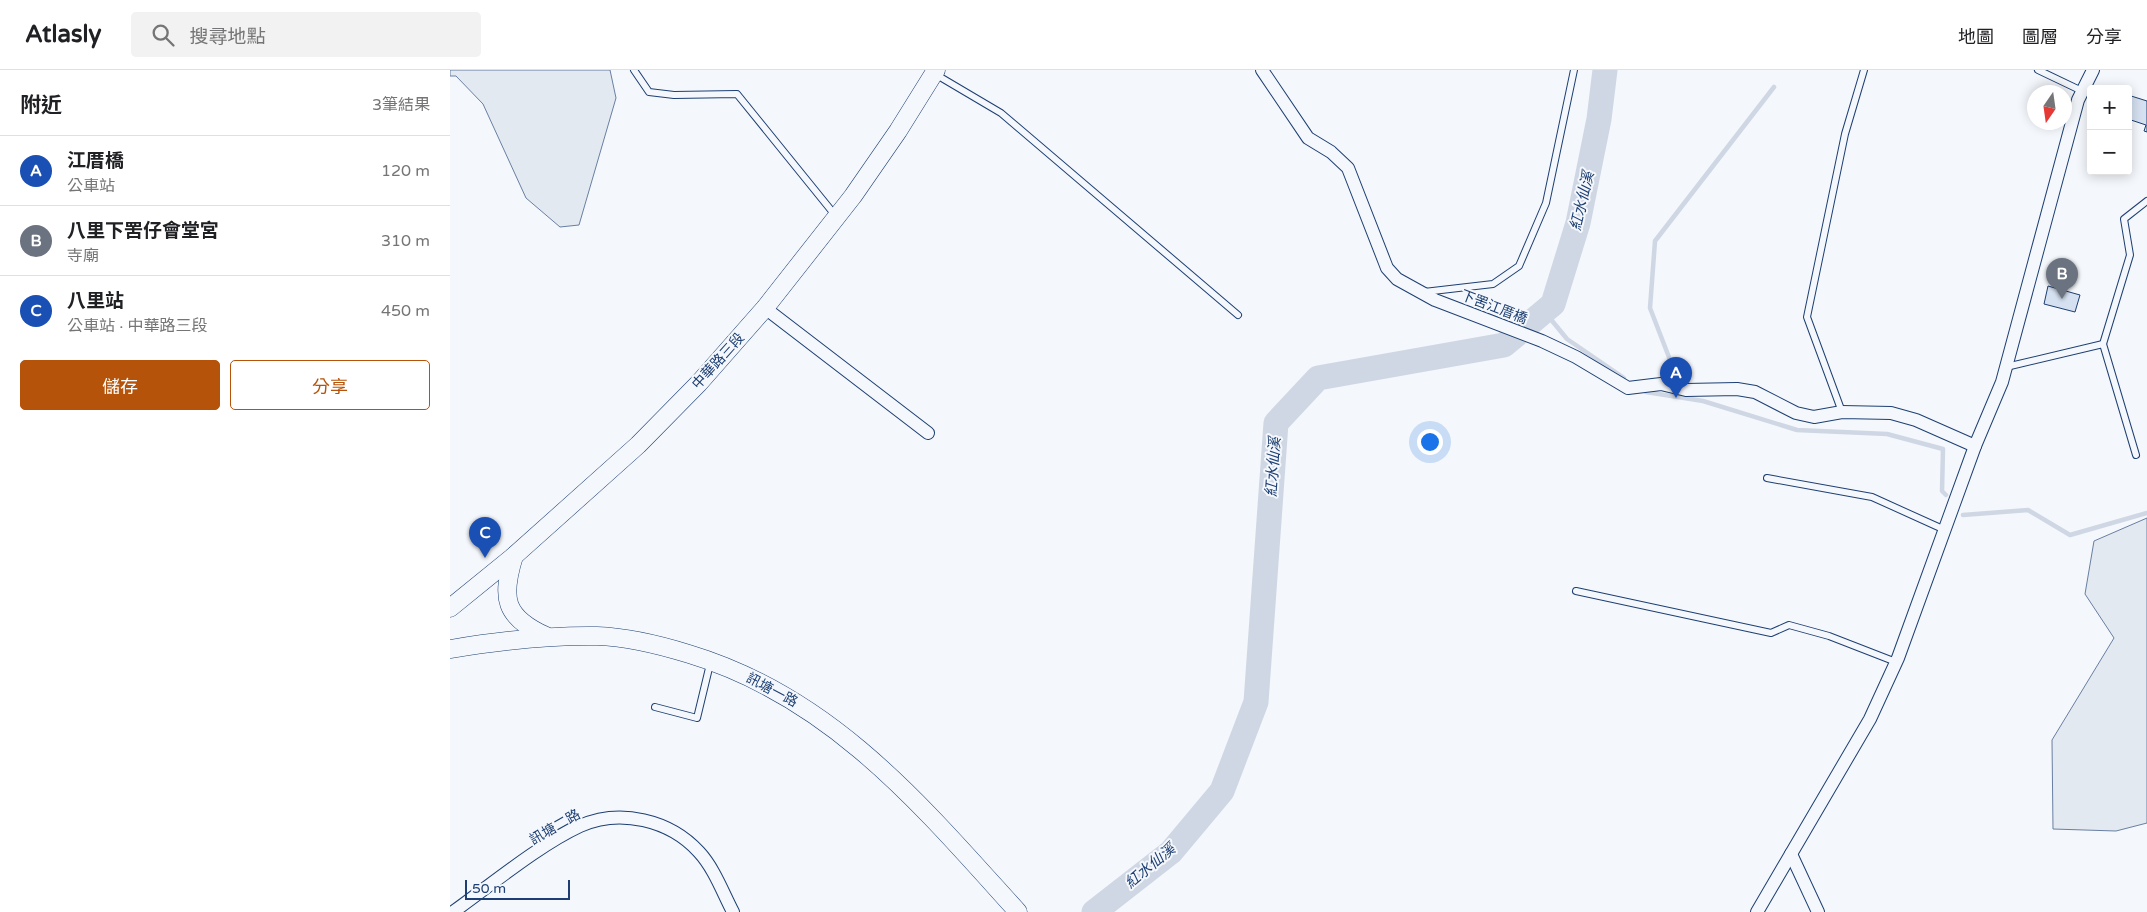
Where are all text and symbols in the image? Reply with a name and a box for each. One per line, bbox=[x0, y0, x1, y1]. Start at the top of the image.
search box bbox=[131, 12, 481, 57]
text: Atlasly bbox=[25, 20, 101, 49]
icon: search bbox=[149, 21, 177, 49]
text: 搜尋地點 bbox=[189, 26, 265, 48]
text: 地圖 bbox=[1958, 26, 1994, 48]
text: 圖層 bbox=[2022, 26, 2058, 48]
text: 分享 bbox=[2086, 26, 2122, 48]
north arrow bbox=[2027, 85, 2072, 130]
map controls bbox=[2087, 85, 2132, 175]
button: + bbox=[2087, 85, 2132, 130]
text: 附近 bbox=[20, 93, 62, 118]
text: 3筆結果 bbox=[372, 95, 430, 115]
button: − bbox=[2087, 130, 2132, 175]
text: 江厝橋 bbox=[67, 150, 124, 172]
text: A bbox=[30, 161, 42, 181]
text: 120 m bbox=[381, 161, 430, 181]
water label: 紅水仙溪 bbox=[1566, 168, 1598, 232]
text: 公車站 bbox=[67, 176, 115, 196]
text: 八里下罟仔會堂宮 bbox=[67, 220, 219, 242]
text: B bbox=[30, 231, 42, 251]
text: 310 m bbox=[381, 231, 430, 251]
text: 寺廟 bbox=[67, 246, 99, 266]
pin: B bbox=[2046, 258, 2078, 299]
street label: 下罟江厝橋 bbox=[1458, 287, 1530, 327]
text: 八里站 bbox=[67, 290, 124, 312]
text: C bbox=[30, 301, 42, 321]
text: 450 m bbox=[381, 301, 430, 321]
text: 公車站 · 中華路三段 bbox=[67, 316, 207, 336]
street label: 中華路三段 bbox=[688, 329, 748, 393]
pin: A bbox=[1660, 357, 1692, 398]
button: 儲存 bbox=[20, 360, 220, 410]
button: 分享 bbox=[230, 360, 430, 410]
your location bbox=[1417, 429, 1443, 455]
water label: 紅水仙溪 bbox=[1262, 434, 1284, 498]
pin: C bbox=[469, 517, 501, 558]
street label: 訊塘一路 bbox=[743, 669, 801, 711]
street label: 訊塘二路 bbox=[527, 806, 583, 848]
water label: 紅水仙溪 bbox=[1121, 839, 1180, 892]
scale bar bbox=[465, 877, 570, 900]
text: 50 m bbox=[472, 880, 506, 897]

